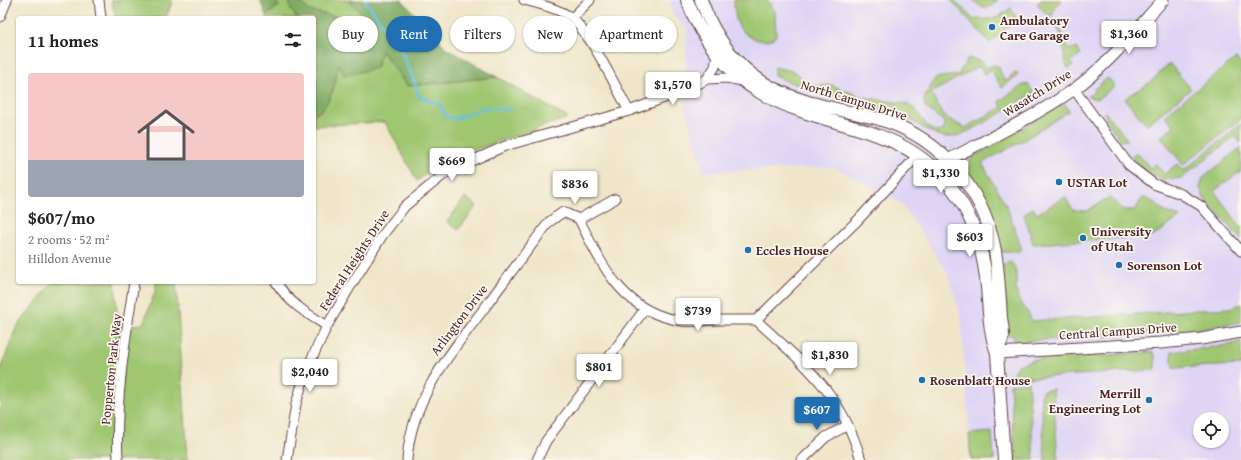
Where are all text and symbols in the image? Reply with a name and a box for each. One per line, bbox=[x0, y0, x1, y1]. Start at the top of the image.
place label: Ambulatory Care Garage bbox=[1000, 11, 1070, 45]
chip: Buy bbox=[328, 16, 378, 52]
chip: Rent bbox=[386, 16, 442, 52]
chip: Filters bbox=[450, 16, 515, 52]
chip: New bbox=[523, 16, 577, 52]
chip: Apartment bbox=[585, 16, 677, 52]
pin: $1,360 bbox=[1096, 21, 1162, 55]
marker: Ambulatory Care Garage bbox=[987, 22, 997, 32]
text: $1,360 bbox=[1110, 24, 1148, 43]
text: 11 homes bbox=[28, 28, 99, 53]
icon: filters bbox=[282, 29, 304, 51]
street label: Wasatch Drive bbox=[999, 64, 1075, 122]
pin: $1,570 bbox=[640, 72, 706, 106]
text: $1,570 bbox=[654, 75, 692, 94]
street label: North Campus Drive bbox=[798, 75, 910, 125]
icon: home bbox=[130, 99, 202, 171]
pin: $669 bbox=[428, 148, 476, 182]
text: $669 bbox=[439, 151, 465, 170]
pin: $1,330 bbox=[908, 160, 974, 194]
text: $1,330 bbox=[922, 163, 960, 182]
pin: $836 bbox=[551, 171, 599, 205]
place label: USTAR Lot bbox=[1067, 173, 1127, 192]
text: $836 bbox=[562, 174, 588, 193]
marker: USTAR Lot bbox=[1054, 177, 1064, 187]
text: $607/mo bbox=[28, 205, 95, 230]
street label: Federal Heights Drive bbox=[314, 206, 394, 314]
place label: University of Utah bbox=[1091, 222, 1152, 256]
pin: $603 bbox=[946, 224, 994, 258]
text: $603 bbox=[957, 227, 983, 246]
text: 2 rooms · 52 m² bbox=[28, 230, 110, 249]
marker: University of Utah bbox=[1078, 233, 1088, 243]
place label: Eccles House bbox=[756, 241, 829, 260]
marker: Eccles House bbox=[743, 245, 753, 255]
text: Hilldon Avenue bbox=[28, 249, 111, 268]
place label: Sorenson Lot bbox=[1127, 256, 1202, 275]
marker: Sorenson Lot bbox=[1114, 260, 1124, 270]
street label: Arlington Drive bbox=[426, 280, 492, 360]
pin: $739 bbox=[674, 298, 722, 332]
text: $739 bbox=[685, 301, 711, 320]
street label: Popperton Park Way bbox=[96, 312, 126, 425]
street label: Central Campus Drive bbox=[1058, 317, 1178, 345]
pin: $1,830 bbox=[797, 342, 863, 376]
text: $1,830 bbox=[811, 345, 849, 364]
pin: $801 bbox=[575, 354, 623, 388]
text: $801 bbox=[586, 357, 612, 376]
pin: $2,040 bbox=[277, 359, 343, 393]
text: $2,040 bbox=[291, 362, 329, 381]
place label: Rosenblatt House bbox=[930, 371, 1031, 390]
marker: Rosenblatt House bbox=[917, 375, 927, 385]
place label: Merrill Engineering Lot bbox=[1049, 384, 1141, 418]
marker: Merrill Engineering Lot bbox=[1144, 395, 1154, 405]
pin: $607 bbox=[793, 397, 841, 431]
text: $607 bbox=[804, 400, 830, 419]
map controls bbox=[1193, 412, 1229, 448]
button: locate bbox=[1193, 412, 1229, 448]

